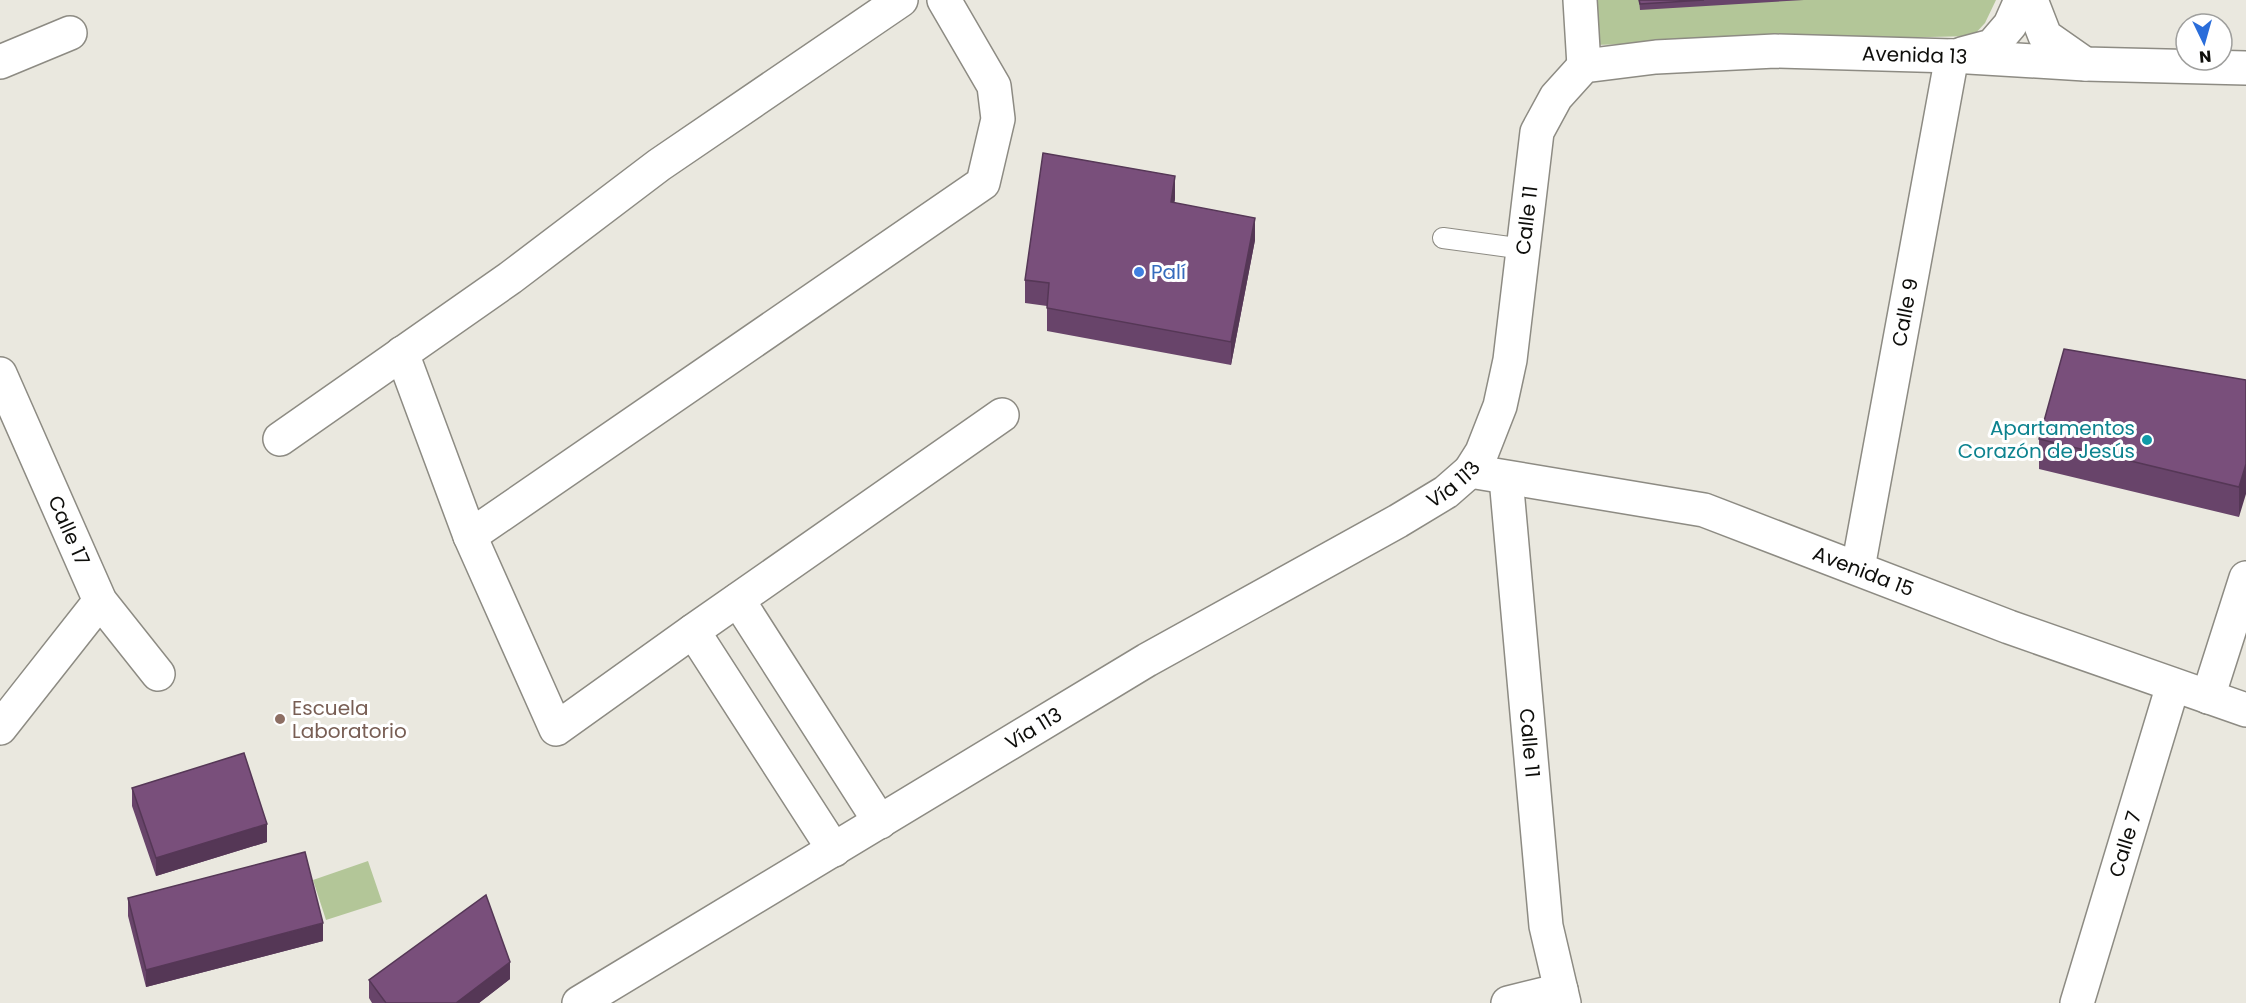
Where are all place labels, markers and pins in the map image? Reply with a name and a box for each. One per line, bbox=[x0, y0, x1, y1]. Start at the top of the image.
place label: Palí bbox=[1151, 258, 1186, 286]
marker: Palí bbox=[1132, 265, 1146, 279]
place label: Apartamentos Corazón de Jesús bbox=[1958, 414, 2135, 465]
marker: Apartamentos Corazón de Jesús bbox=[2140, 433, 2154, 447]
place label: Escuela Laboratorio bbox=[292, 694, 407, 745]
marker: Escuela Laboratorio bbox=[273, 712, 287, 726]

